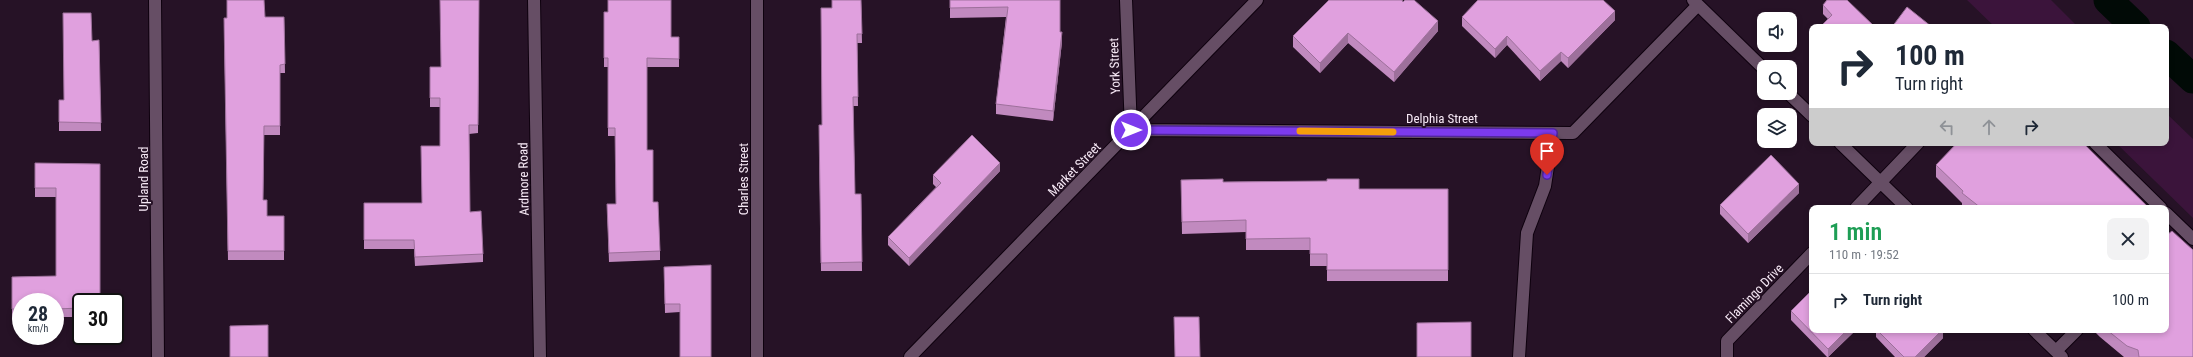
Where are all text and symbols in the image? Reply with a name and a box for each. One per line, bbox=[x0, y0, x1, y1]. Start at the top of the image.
map controls bbox=[1757, 12, 1797, 148]
button: sound bbox=[1757, 12, 1797, 52]
street label: York Street bbox=[1106, 37, 1123, 94]
text: 100 m bbox=[1895, 39, 1965, 72]
icon: right bbox=[1829, 40, 1881, 92]
button: search bbox=[1757, 60, 1797, 100]
text: Turn right bbox=[1895, 73, 1963, 94]
button: layers bbox=[1757, 108, 1797, 148]
position arrow bbox=[1110, 109, 1152, 151]
street label: Delphia Street bbox=[1406, 111, 1478, 126]
icon: left bbox=[1936, 116, 1958, 138]
icon: ahead bbox=[1978, 116, 2000, 138]
icon: right bbox=[2020, 116, 2042, 138]
pin bbox=[1530, 134, 1564, 175]
street label: Market Street bbox=[1045, 139, 1104, 199]
icon: arrive bbox=[1536, 140, 1558, 162]
street label: Ardmore Road bbox=[515, 142, 532, 216]
street label: Charles Street bbox=[736, 143, 751, 215]
street label: Upland Road bbox=[136, 147, 151, 211]
text: 1 min bbox=[1829, 218, 1882, 246]
button: close bbox=[2107, 218, 2149, 260]
text: 110 m · 19:52 bbox=[1829, 247, 1899, 262]
street label: Flamingo Drive bbox=[1722, 261, 1786, 326]
icon: right bbox=[1829, 289, 1851, 311]
text: Turn right bbox=[1863, 291, 1922, 309]
text: 100 m bbox=[2112, 291, 2149, 309]
speed limit sign: 30 bbox=[72, 293, 124, 345]
text: 28 bbox=[28, 302, 48, 326]
text: km/h bbox=[28, 323, 48, 334]

